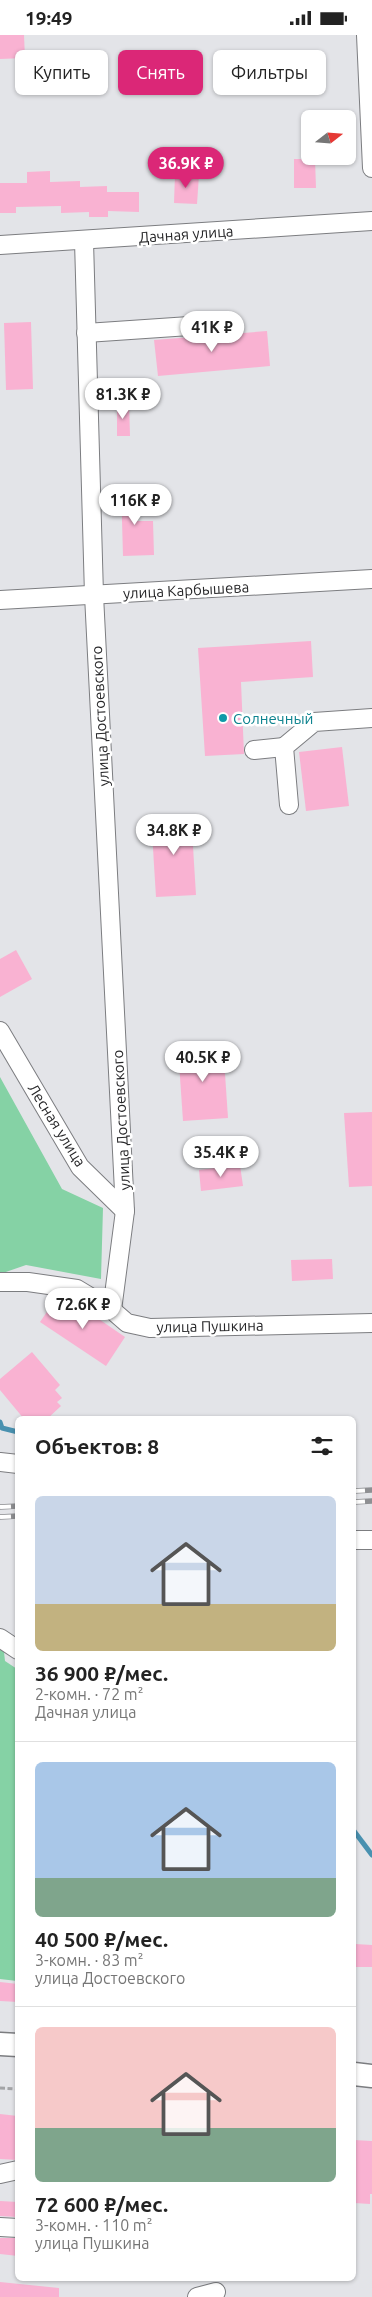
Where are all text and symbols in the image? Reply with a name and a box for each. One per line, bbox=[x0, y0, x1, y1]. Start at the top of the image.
text: 19:49 bbox=[25, 7, 73, 29]
chip: Купить bbox=[15, 50, 108, 95]
chip: Снять bbox=[118, 50, 203, 95]
chip: Фильтры bbox=[213, 50, 326, 95]
north arrow bbox=[301, 110, 356, 165]
map controls bbox=[301, 110, 356, 165]
pin: 36.9K ₽ bbox=[140, 147, 232, 189]
text: 36.9K ₽ bbox=[159, 154, 213, 172]
street label: Дачная улица bbox=[138, 222, 234, 246]
pin: 41K ₽ bbox=[177, 311, 247, 353]
text: 41K ₽ bbox=[191, 318, 233, 336]
pin: 81.3K ₽ bbox=[77, 377, 169, 420]
text: 81.3K ₽ bbox=[96, 385, 150, 403]
pin: 116K ₽ bbox=[94, 483, 176, 526]
text: 116K ₽ bbox=[110, 491, 160, 509]
street label: улица Карбышева bbox=[122, 578, 250, 602]
street label: улица Достоевского bbox=[88, 645, 112, 787]
place label: Солнечный bbox=[233, 710, 313, 727]
marker: Солнечный bbox=[217, 712, 229, 724]
pin: 34.8K ₽ bbox=[128, 813, 220, 856]
text: 34.8K ₽ bbox=[147, 821, 201, 839]
pin: 40.5K ₽ bbox=[157, 1041, 249, 1083]
text: 40.5K ₽ bbox=[176, 1048, 230, 1066]
street label: улица Достоевского bbox=[109, 1049, 133, 1191]
street label: Лесная улица bbox=[25, 1080, 89, 1170]
pin: 35.4K ₽ bbox=[175, 1135, 267, 1178]
text: 35.4K ₽ bbox=[194, 1143, 248, 1161]
pin: 72.6K ₽ bbox=[37, 1287, 129, 1330]
text: 72.6K ₽ bbox=[56, 1295, 110, 1313]
street label: улица Пушкина bbox=[156, 1317, 264, 1335]
icon: filters bbox=[308, 1432, 336, 1460]
text: Объектов: 8 bbox=[35, 1434, 159, 1458]
icon: home bbox=[141, 1529, 231, 1619]
text: 36 900 ₽/мес. bbox=[35, 1661, 168, 1685]
text: 2-комн. · 72 m² bbox=[35, 1685, 143, 1703]
text: Дачная улица bbox=[35, 1703, 136, 1721]
icon: home bbox=[141, 1794, 231, 1884]
text: 40 500 ₽/мес. bbox=[35, 1927, 168, 1951]
text: 3-комн. · 83 m² bbox=[35, 1951, 143, 1969]
text: улица Достоевского bbox=[35, 1969, 185, 1987]
icon: home bbox=[141, 2059, 231, 2149]
text: 72 600 ₽/мес. bbox=[35, 2192, 168, 2216]
text: 3-комн. · 110 m² bbox=[35, 2216, 152, 2234]
text: улица Пушкина bbox=[35, 2234, 149, 2252]

